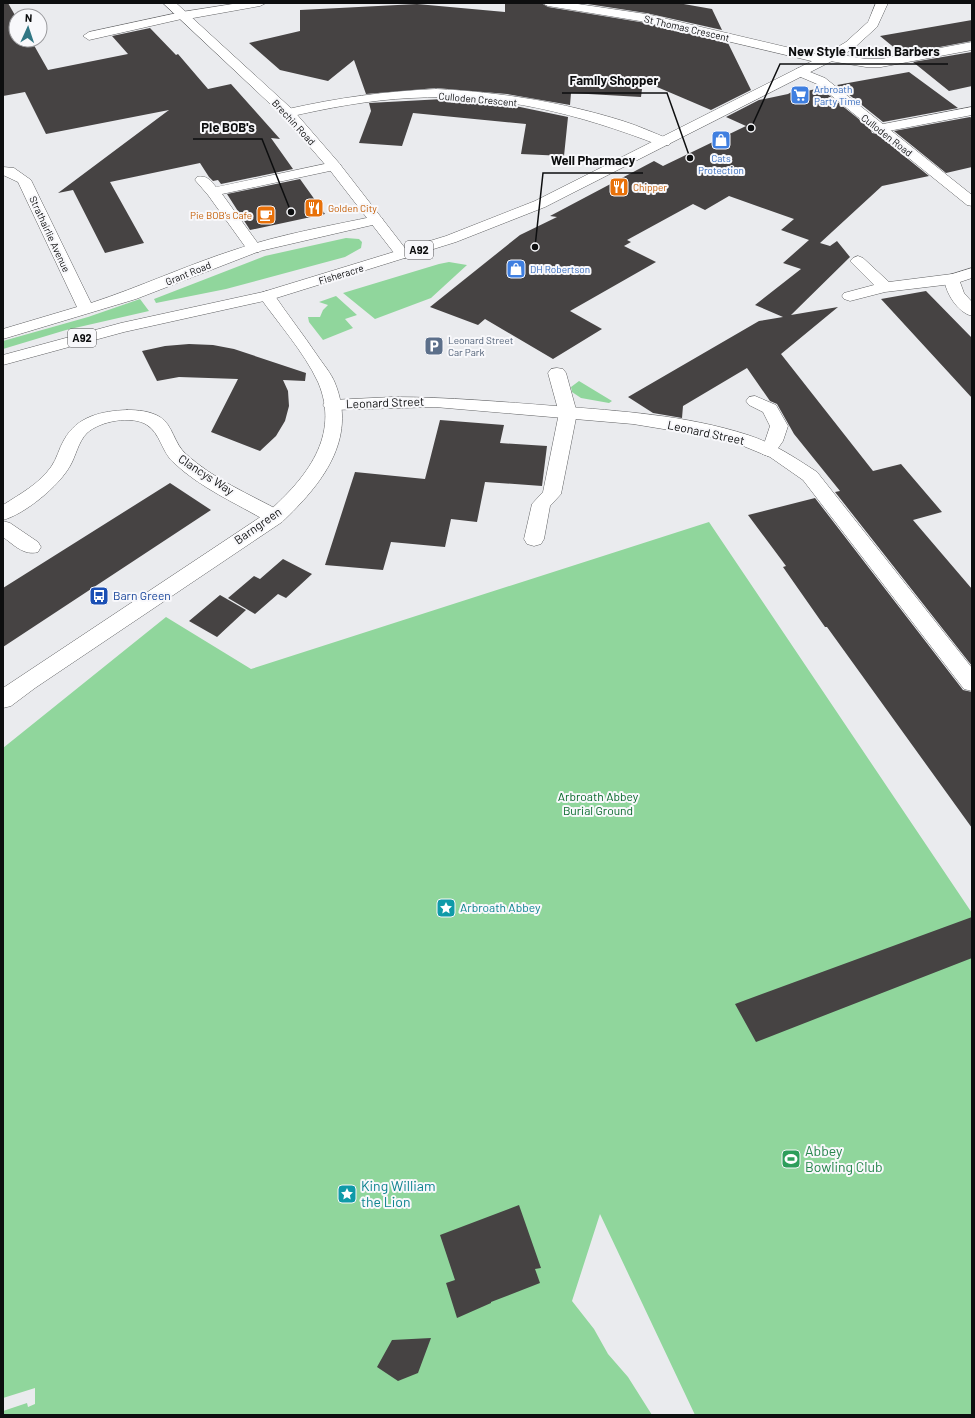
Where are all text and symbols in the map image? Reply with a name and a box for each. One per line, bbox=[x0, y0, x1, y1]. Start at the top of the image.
north arrow bbox=[8, 8, 48, 48]
text: N bbox=[25, 11, 33, 24]
street label: St Thomas Crescent bbox=[643, 12, 731, 44]
callout: New Style Turkish Barbers bbox=[780, 39, 948, 64]
text: New Style Turkish Barbers bbox=[788, 43, 940, 59]
callout: Family Shopper bbox=[562, 68, 667, 93]
text: Family Shopper bbox=[570, 72, 658, 88]
place label: Arbroath Party Time bbox=[814, 83, 861, 107]
supermarket icon: Arbroath Party Time bbox=[789, 84, 811, 106]
street label: Culloden Crescent bbox=[438, 90, 518, 108]
street label: Brechin Road bbox=[270, 97, 318, 147]
street label: Culloden Road bbox=[859, 111, 915, 159]
callout: Pie BOB's bbox=[193, 114, 262, 139]
text: Pie BOB's bbox=[201, 119, 255, 135]
shop icon: Cats Protection bbox=[710, 129, 732, 151]
callout: Well Pharmacy bbox=[543, 148, 643, 173]
text: Well Pharmacy bbox=[551, 152, 636, 168]
place label: Cats Protection bbox=[698, 152, 744, 176]
restaurant icon: Chipper bbox=[608, 176, 630, 198]
place label: Chipper bbox=[633, 181, 667, 193]
street label: Strathairlie Avenue bbox=[27, 194, 73, 274]
restaurant icon: Golden City bbox=[303, 197, 325, 219]
place label: Golden City bbox=[328, 202, 377, 214]
cafe icon: Pie BOB's Cafe bbox=[255, 204, 277, 226]
place label: Pie BOB's Cafe bbox=[190, 209, 252, 221]
road number: A92 bbox=[405, 241, 433, 259]
street label: Grant Road bbox=[163, 258, 213, 288]
shop icon: DH Robertson bbox=[505, 258, 527, 280]
street label: Fisheracre bbox=[317, 261, 365, 287]
place label: DH Robertson bbox=[530, 263, 590, 275]
road number: A92 bbox=[68, 329, 96, 347]
place label: Leonard Street Car Park bbox=[448, 334, 514, 358]
parking icon: Leonard Street Car Park bbox=[423, 335, 445, 357]
street label: Leonard Street bbox=[346, 394, 424, 410]
street label: Leonard Street bbox=[666, 417, 746, 447]
street label: Clancys Way bbox=[176, 451, 237, 498]
street label: Barngreen bbox=[231, 504, 284, 547]
bus stop icon: Barn Green bbox=[88, 585, 110, 607]
place label: Barn Green bbox=[113, 588, 171, 602]
park label: Arbroath Abbey Burial Ground bbox=[558, 789, 639, 817]
place icon: Arbroath Abbey bbox=[435, 897, 457, 919]
place label: Arbroath Abbey bbox=[460, 900, 541, 914]
place label: Abbey Bowling Club bbox=[805, 1142, 883, 1175]
sports icon: Abbey Bowling Club bbox=[780, 1148, 802, 1170]
place label: King William the Lion bbox=[361, 1177, 436, 1210]
place icon: King William the Lion bbox=[336, 1183, 358, 1205]

